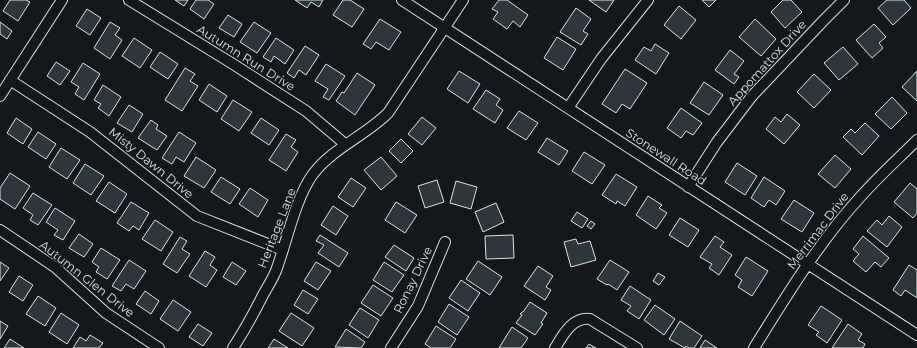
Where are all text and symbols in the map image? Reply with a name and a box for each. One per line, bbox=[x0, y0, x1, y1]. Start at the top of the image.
street label: Appomattox Drive bbox=[724, 17, 809, 109]
street label: Autumn Run Drive bbox=[194, 21, 298, 94]
street label: Misty Dawn Drive bbox=[106, 124, 197, 201]
street label: Stonewall Road bbox=[623, 125, 709, 188]
street label: Heritage Lane bbox=[254, 186, 299, 270]
street label: Merrimac Drive bbox=[784, 189, 851, 272]
street label: Autumn Glen Drive bbox=[37, 237, 138, 320]
street label: Ronay Drive bbox=[390, 244, 435, 316]

